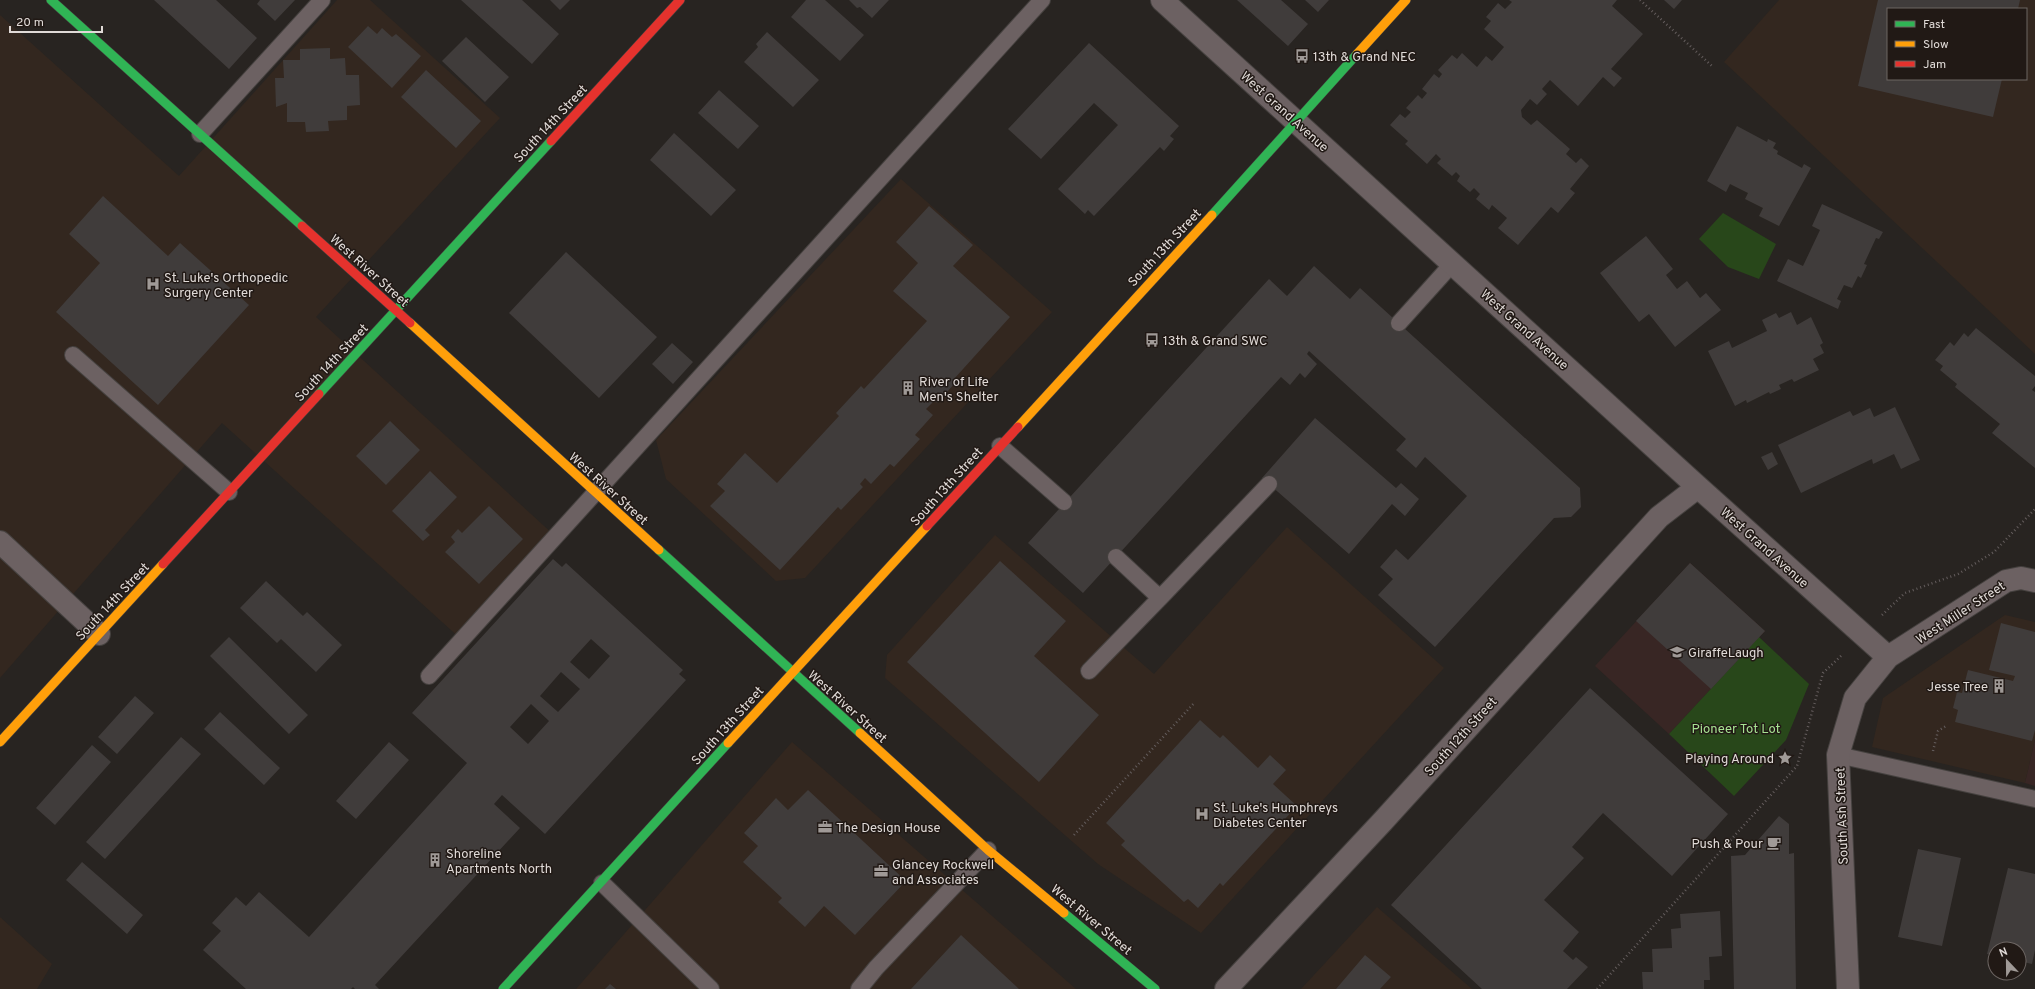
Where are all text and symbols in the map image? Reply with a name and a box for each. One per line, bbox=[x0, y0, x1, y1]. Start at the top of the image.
scale bar bbox=[10, 8, 102, 34]
legend bbox=[1887, 8, 2027, 80]
text: 20 m bbox=[16, 15, 44, 31]
text: Fast bbox=[1923, 17, 1945, 33]
text: Slow bbox=[1923, 37, 1949, 53]
bus stop icon: 13th & Grand NEC bbox=[1294, 48, 1310, 64]
place label: 13th & Grand NEC bbox=[1313, 50, 1416, 66]
text: Jam bbox=[1923, 57, 1946, 73]
street label: West Grand Avenue bbox=[1236, 69, 1331, 156]
street label: South 14th Street bbox=[511, 82, 592, 167]
street label: South 13th Street bbox=[1125, 206, 1206, 291]
street label: West River Street bbox=[326, 232, 412, 311]
place label: St. Luke's Orthopedic Surgery Center bbox=[164, 271, 288, 302]
hospital icon: St. Luke's Orthopedic Surgery Center bbox=[145, 276, 161, 292]
street label: West Grand Avenue bbox=[1476, 287, 1571, 374]
street label: South 14th Street bbox=[292, 321, 373, 406]
bus stop icon: 13th & Grand SWC bbox=[1144, 332, 1160, 348]
place label: 13th & Grand SWC bbox=[1163, 334, 1267, 350]
place label: River of Life Men's Shelter bbox=[919, 375, 999, 406]
building icon: River of Life Men's Shelter bbox=[900, 380, 916, 396]
street label: South 13th Street bbox=[908, 445, 987, 530]
street label: West River Street bbox=[565, 450, 651, 529]
street label: West Grand Avenue bbox=[1716, 505, 1811, 592]
street label: South 14th Street bbox=[73, 560, 154, 645]
street label: West Miller Street bbox=[1914, 579, 2009, 648]
school or university icon: GiraffeLaugh bbox=[1669, 644, 1685, 660]
place label: GiraffeLaugh bbox=[1688, 646, 1764, 662]
street label: West River Street bbox=[804, 668, 890, 747]
building icon: Jesse Tree bbox=[1991, 678, 2007, 694]
place label: Jesse Tree bbox=[1927, 680, 1988, 696]
street label: South 13th Street bbox=[689, 684, 768, 769]
street label: South 12th Street bbox=[1422, 694, 1501, 780]
park label: Pioneer Tot Lot bbox=[1692, 722, 1781, 738]
place icon: Playing Around bbox=[1777, 750, 1793, 766]
place label: Playing Around bbox=[1685, 752, 1774, 768]
street label: South Ash Street bbox=[1833, 767, 1853, 865]
place label: St. Luke's Humphreys Diabetes Center bbox=[1213, 801, 1338, 832]
hospital icon: St. Luke's Humphreys Diabetes Center bbox=[1194, 806, 1210, 822]
office icon: The Design House bbox=[817, 819, 833, 835]
place label: The Design House bbox=[836, 821, 941, 837]
cafe icon: Push & Pour bbox=[1766, 835, 1782, 851]
place label: Push & Pour bbox=[1691, 837, 1763, 853]
place label: Shoreline Apartments North bbox=[446, 847, 552, 878]
building icon: Shoreline Apartments North bbox=[427, 852, 443, 868]
place label: Glancey Rockwell and Associates bbox=[892, 858, 994, 889]
office icon: Glancey Rockwell and Associates bbox=[873, 863, 889, 879]
street label: West River Street bbox=[1047, 882, 1135, 959]
north arrow bbox=[1987, 941, 2027, 981]
text: N bbox=[1997, 945, 2010, 961]

